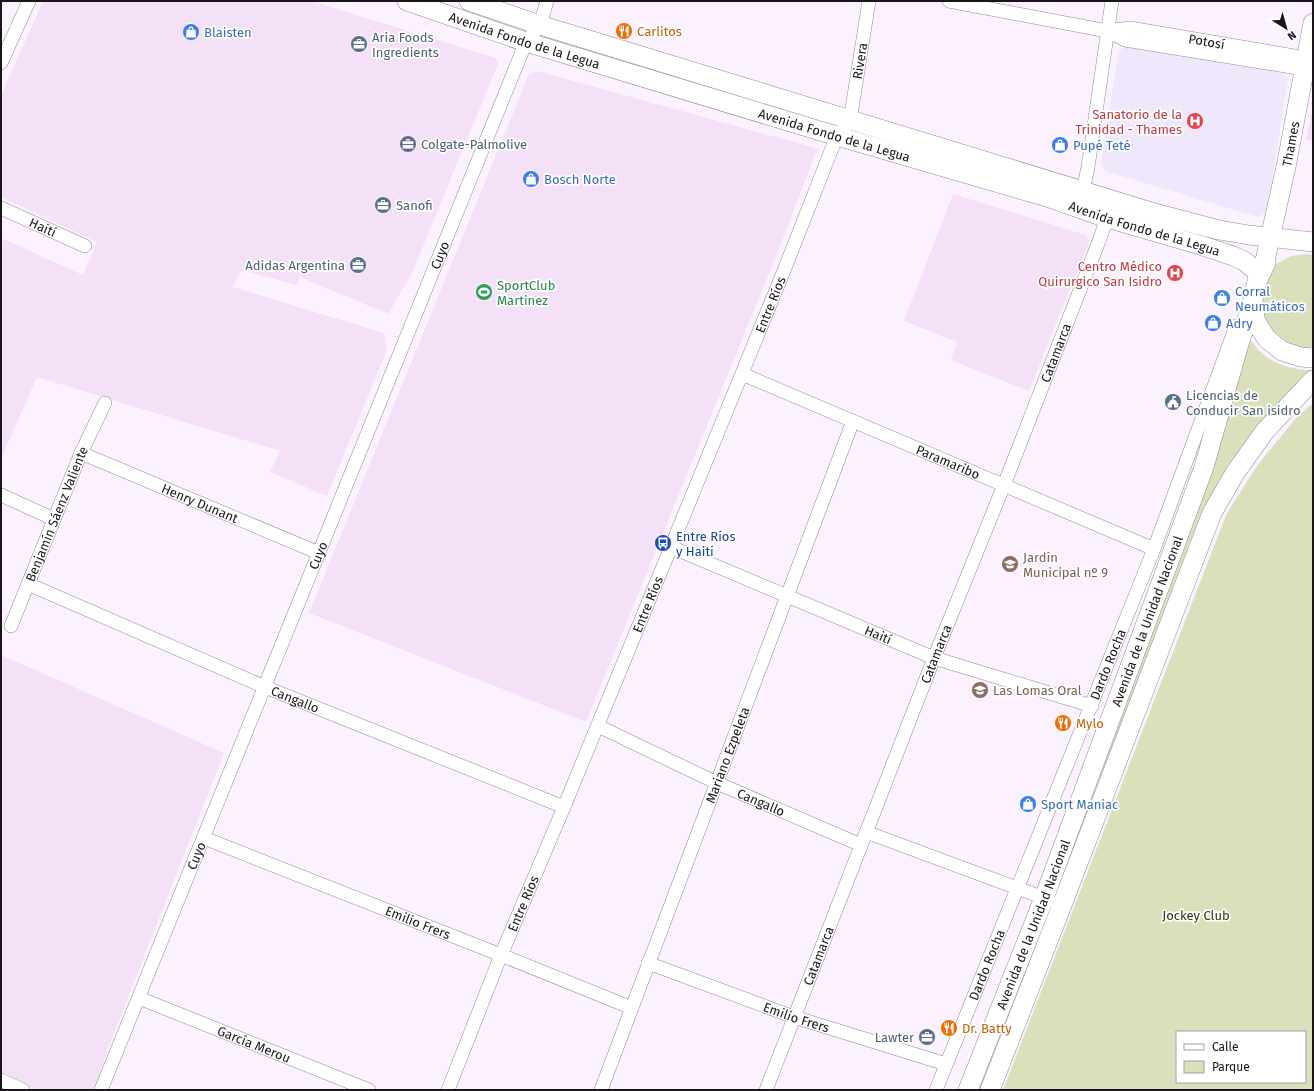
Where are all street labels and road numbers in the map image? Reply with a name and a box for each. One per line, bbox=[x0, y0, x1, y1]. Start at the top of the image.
street label: Avenida Fondo de la Legua bbox=[447, 9, 602, 71]
street label: Potosí bbox=[1187, 31, 1226, 52]
street label: Rivera bbox=[849, 42, 870, 80]
street label: Avenida Fondo de la Legua bbox=[757, 105, 912, 164]
street label: Thames bbox=[1279, 120, 1302, 168]
street label: Avenida Fondo de la Legua bbox=[1067, 198, 1222, 259]
street label: Haití bbox=[27, 214, 59, 240]
street label: Cuyo bbox=[427, 239, 452, 271]
street label: Entre Ríos bbox=[752, 274, 788, 335]
street label: Catamarca bbox=[1037, 321, 1074, 384]
street label: Paramaribo bbox=[914, 441, 982, 482]
street label: Benjamín Sáenz Valiente bbox=[22, 444, 91, 584]
street label: Henry Dunant bbox=[159, 480, 241, 526]
street label: Avenida de la Unidad Nacional bbox=[1108, 533, 1185, 708]
street label: Cuyo bbox=[306, 539, 330, 571]
street label: Entre Ríos bbox=[629, 574, 666, 635]
street label: Haití bbox=[862, 622, 894, 647]
street label: Catamarca bbox=[917, 622, 954, 685]
street label: Dardo Rocha bbox=[1087, 627, 1129, 702]
street label: Cangallo bbox=[269, 683, 321, 715]
street label: Mariano Ezpeleta bbox=[702, 705, 752, 805]
street label: Cangallo bbox=[735, 785, 787, 819]
street label: Avenida de la Unidad Nacional bbox=[993, 837, 1073, 1011]
street label: Cuyo bbox=[184, 839, 208, 872]
street label: Entre Ríos bbox=[504, 873, 541, 934]
street label: Emilio Frers bbox=[383, 903, 453, 942]
street label: Catamarca bbox=[800, 924, 836, 987]
street label: Dardo Rocha bbox=[965, 927, 1007, 1002]
street label: Emilio Frers bbox=[761, 999, 831, 1035]
street label: García Merou bbox=[215, 1023, 293, 1065]

